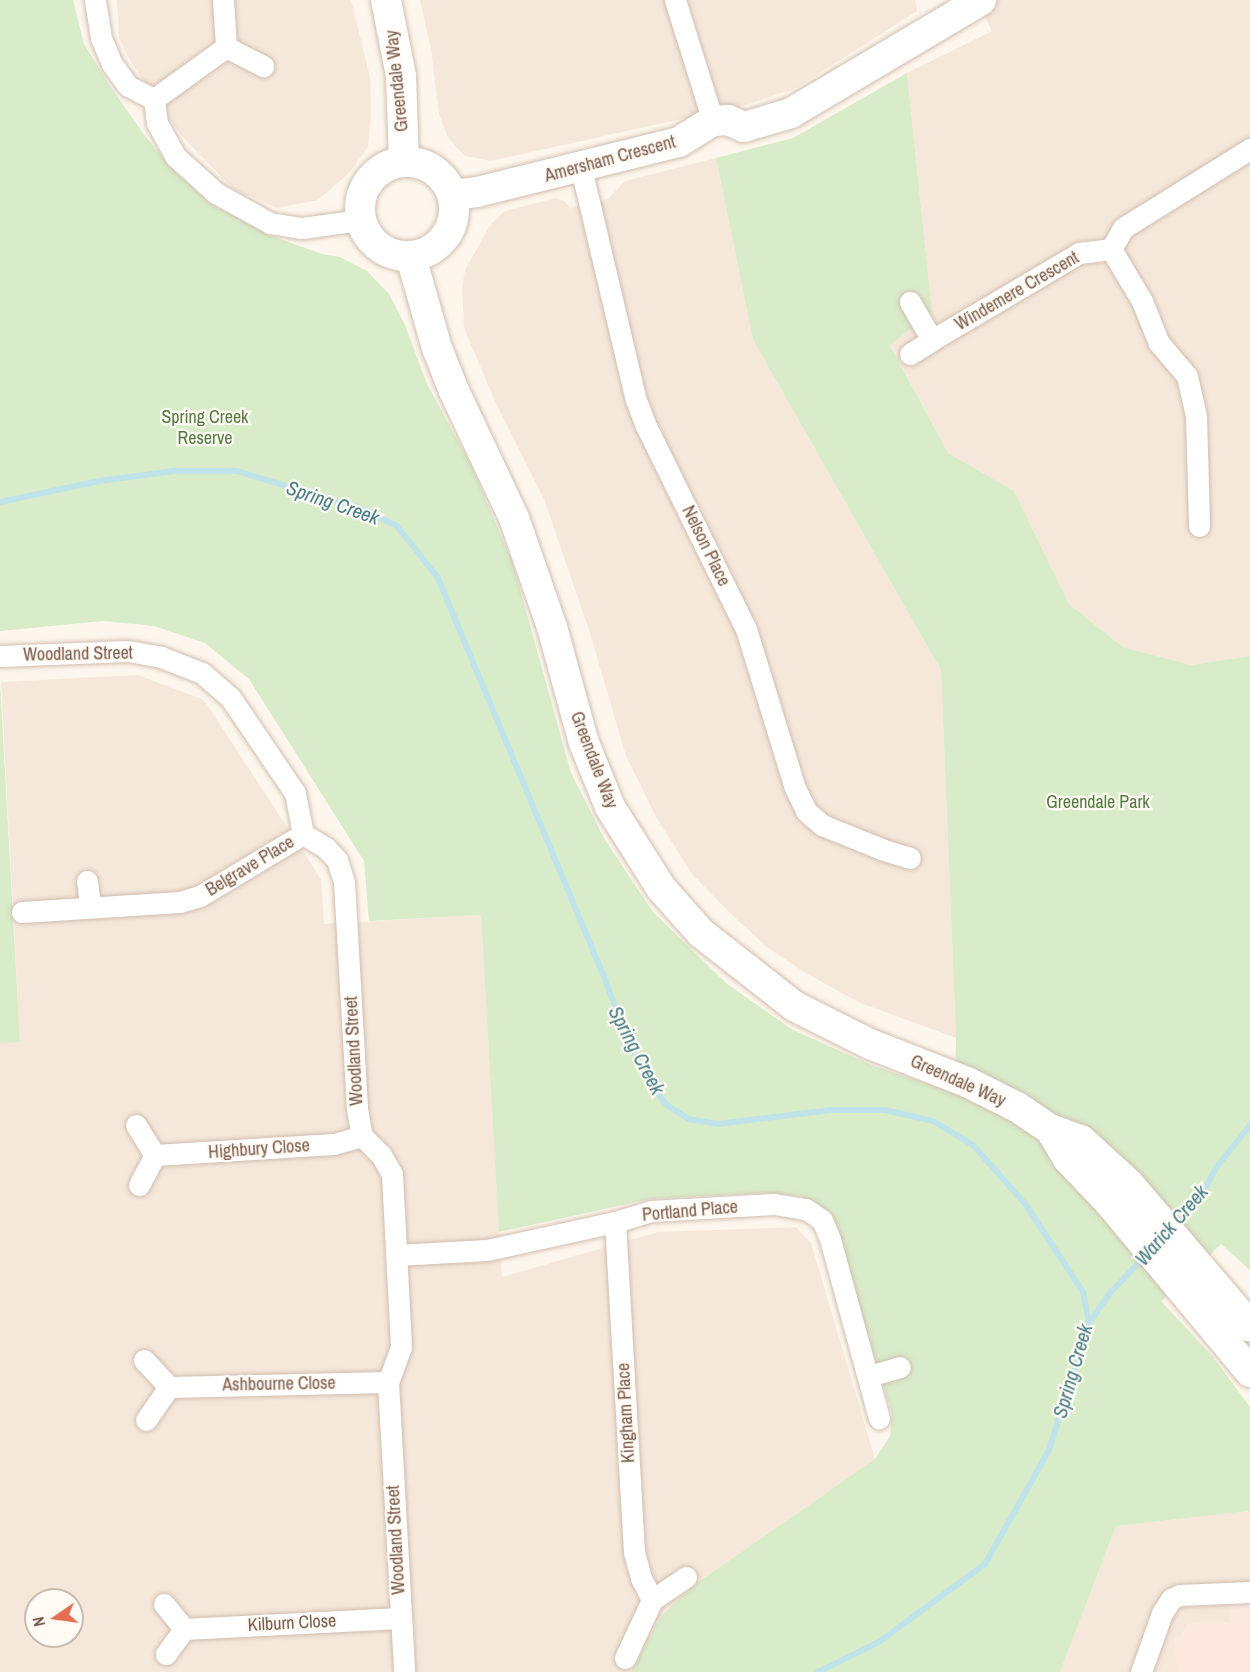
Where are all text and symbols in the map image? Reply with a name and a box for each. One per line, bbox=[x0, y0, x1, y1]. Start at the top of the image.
street label: Greendale Way bbox=[381, 29, 413, 133]
street label: Amersham Crescent bbox=[542, 131, 678, 187]
street label: Windemere Crescent bbox=[951, 247, 1083, 335]
park label: Spring Creek Reserve bbox=[162, 407, 248, 450]
water label: Spring Creek bbox=[283, 475, 383, 529]
street label: Nelson Place bbox=[677, 502, 735, 590]
street label: Woodland Street bbox=[23, 642, 133, 666]
street label: Greendale Way bbox=[566, 709, 622, 811]
park label: Greendale Park bbox=[1046, 791, 1150, 813]
street label: Belgrave Place bbox=[202, 831, 298, 901]
street label: Woodland Street bbox=[340, 996, 368, 1106]
water label: Spring Creek bbox=[604, 1002, 670, 1098]
street label: Greendale Way bbox=[907, 1050, 1009, 1112]
street label: Highbury Close bbox=[208, 1135, 310, 1163]
water label: Warick Creek bbox=[1129, 1180, 1213, 1270]
street label: Portland Place bbox=[641, 1196, 739, 1226]
water label: Spring Creek bbox=[1047, 1321, 1097, 1421]
street label: Kingham Place bbox=[613, 1362, 639, 1464]
street label: Ashbourne Close bbox=[222, 1372, 336, 1396]
street label: Woodland Street bbox=[382, 1485, 410, 1595]
north arrow bbox=[24, 1588, 84, 1648]
street label: Kilburn Close bbox=[247, 1610, 337, 1636]
text: N bbox=[27, 1615, 50, 1629]

